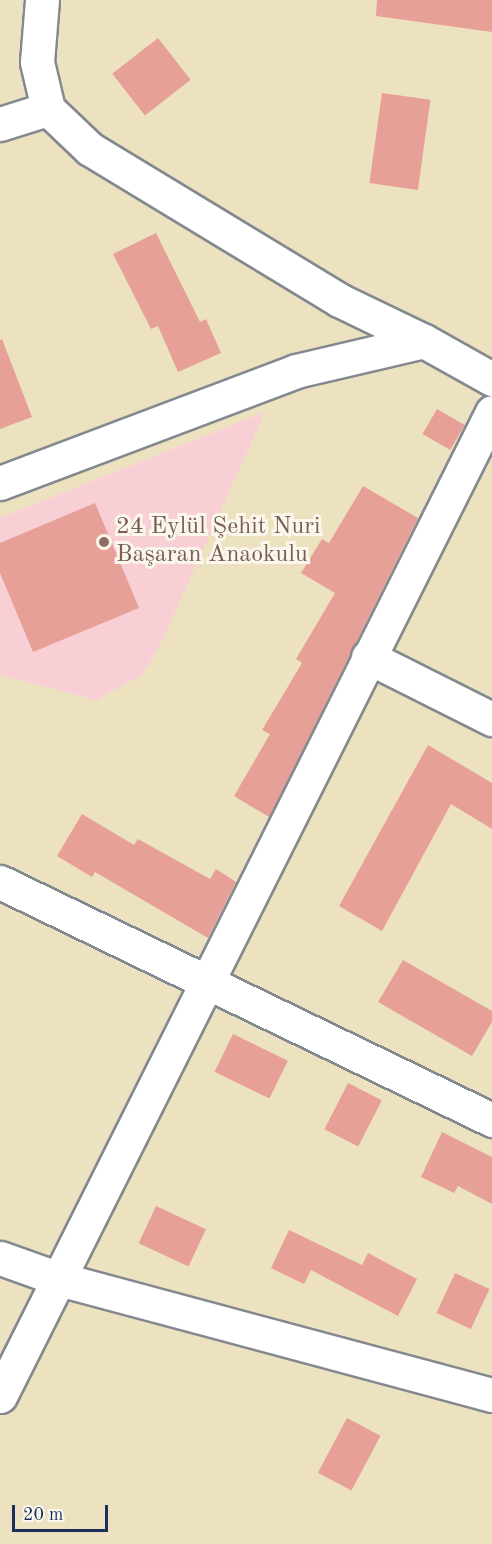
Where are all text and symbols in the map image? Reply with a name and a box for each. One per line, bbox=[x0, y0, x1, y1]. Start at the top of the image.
place label: 24 Eylül Şehit Nuri Başaran Anaokulu bbox=[116, 514, 321, 570]
marker: 24 Eylül Şehit Nuri Başaran Anaokulu bbox=[97, 535, 111, 549]
scale bar bbox=[15, 1493, 111, 1531]
text: 20 m bbox=[23, 1506, 63, 1524]

